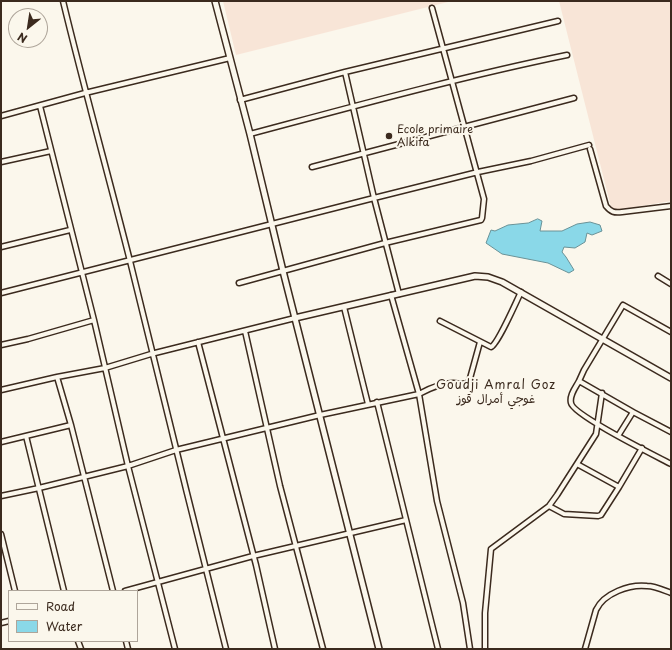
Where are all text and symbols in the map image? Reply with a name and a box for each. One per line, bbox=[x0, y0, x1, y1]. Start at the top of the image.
north arrow bbox=[8, 8, 48, 48]
text: N bbox=[14, 28, 30, 48]
place label: Ecole primaire Alkifa bbox=[397, 123, 473, 149]
marker: Ecole primaire Alkifa bbox=[384, 131, 394, 141]
district label: Goudji Amral Goz غوجي أمرال قوز bbox=[436, 379, 556, 407]
legend bbox=[8, 590, 138, 642]
text: Road bbox=[46, 597, 75, 615]
text: Water bbox=[46, 617, 82, 635]

